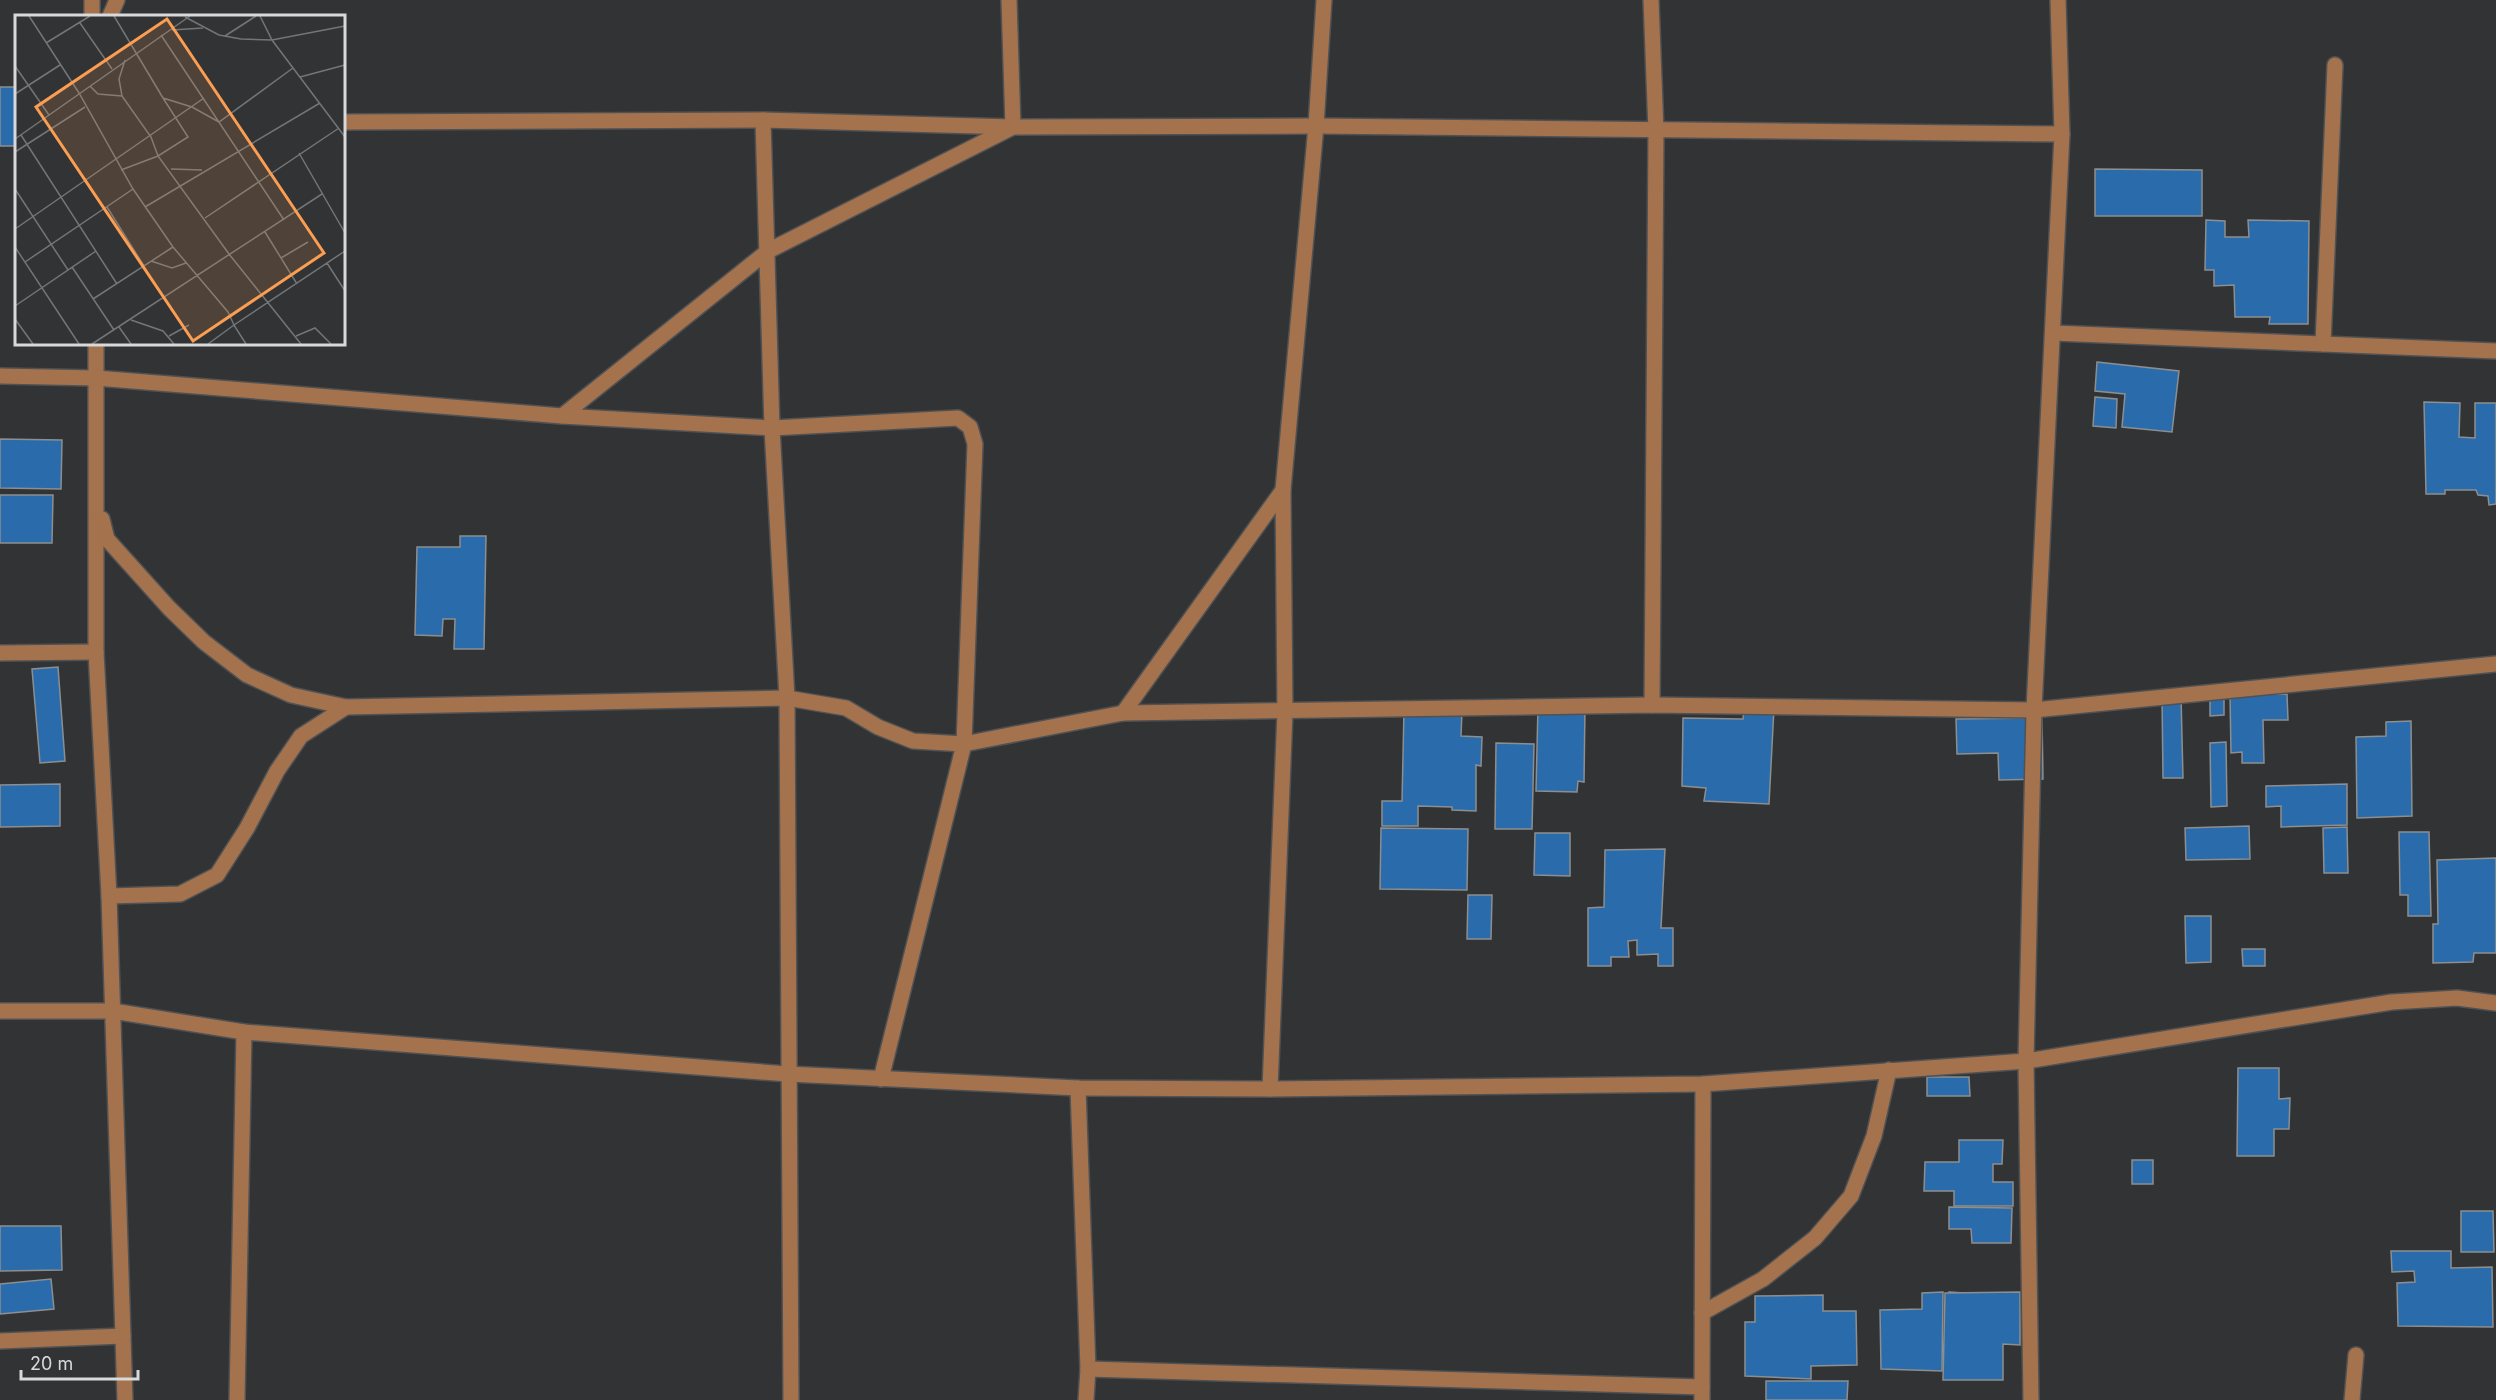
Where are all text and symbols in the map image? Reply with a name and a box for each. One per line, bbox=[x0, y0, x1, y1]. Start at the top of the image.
inset map bbox=[15, 15, 345, 345]
scale bar bbox=[21, 1343, 138, 1381]
text: 20 m bbox=[30, 1353, 73, 1374]

